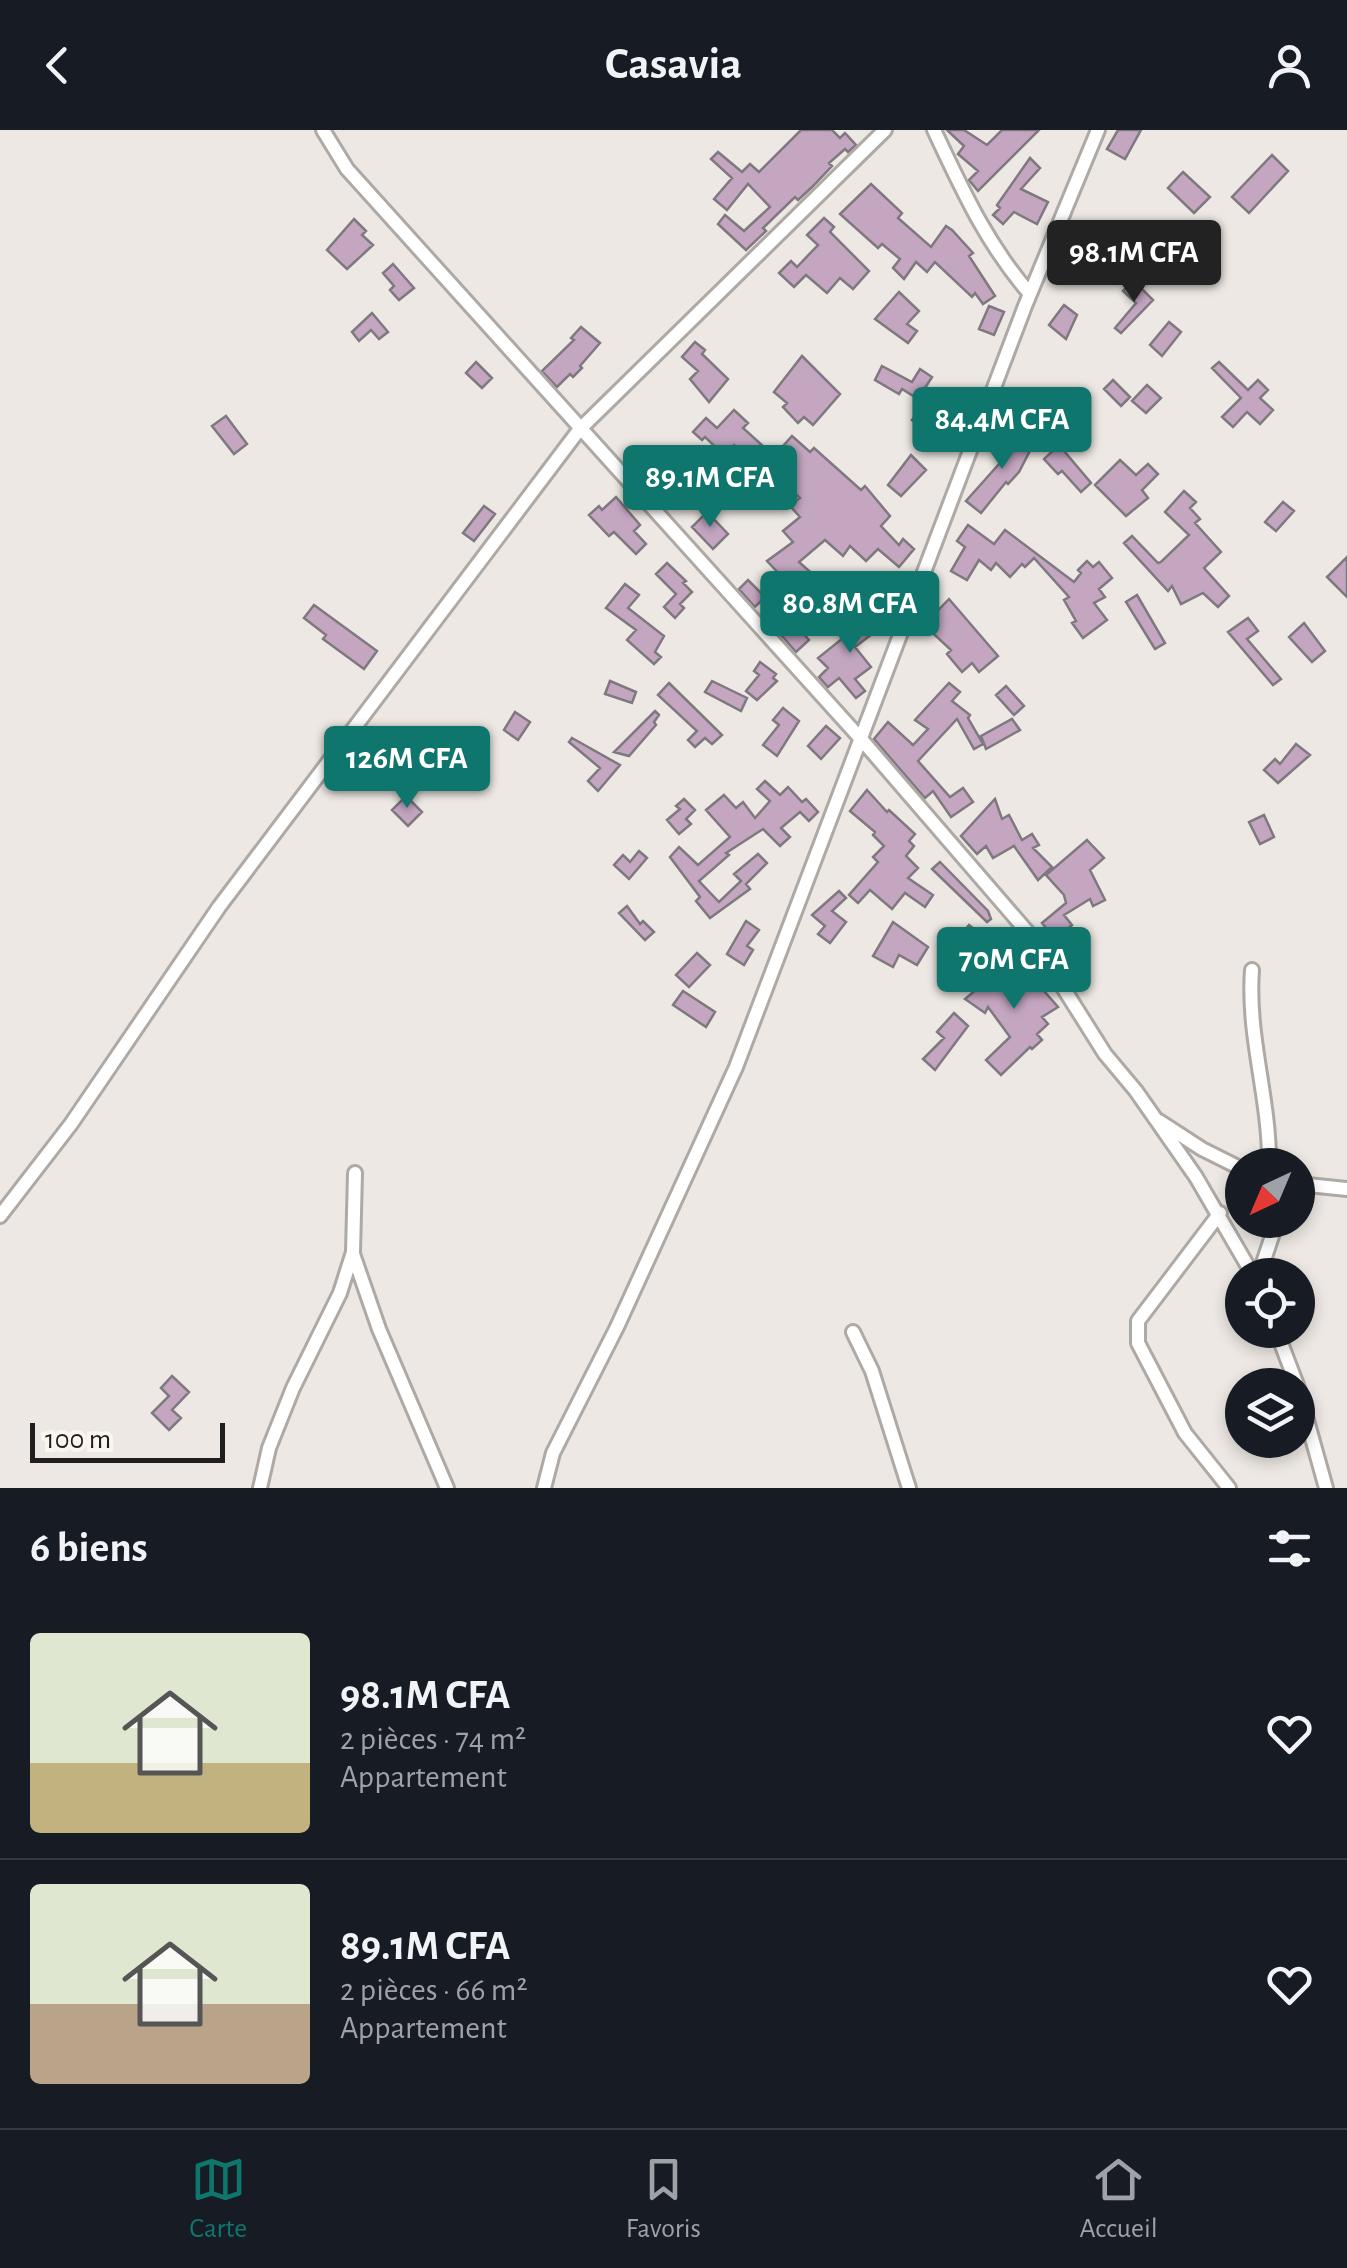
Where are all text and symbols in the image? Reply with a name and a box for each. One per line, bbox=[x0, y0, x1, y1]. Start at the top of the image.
icon: back bbox=[30, 38, 85, 93]
icon: person bbox=[1262, 38, 1317, 93]
text: Casavia bbox=[605, 42, 742, 87]
pin: 98.1M CFA bbox=[1020, 220, 1248, 305]
text: 98.1M CFA bbox=[1069, 236, 1199, 268]
pin: 84.4M CFA bbox=[888, 387, 1116, 472]
text: 84.4M CFA bbox=[934, 403, 1070, 435]
pin: 89.1M CFA bbox=[596, 445, 824, 530]
text: 89.1M CFA bbox=[645, 461, 775, 493]
pin: 80.8M CFA bbox=[736, 571, 964, 656]
text: 80.8M CFA bbox=[782, 587, 918, 619]
pin: 126M CFA bbox=[304, 726, 510, 811]
text: 126M CFA bbox=[346, 742, 468, 774]
pin: 70M CFA bbox=[922, 927, 1106, 1012]
text: 70M CFA bbox=[959, 943, 1069, 975]
north arrow bbox=[1225, 1148, 1315, 1238]
map controls bbox=[1225, 1148, 1315, 1458]
button: locate bbox=[1225, 1258, 1315, 1348]
button: layers bbox=[1225, 1368, 1315, 1458]
scale bar bbox=[30, 1418, 225, 1462]
text: 100 m bbox=[45, 1426, 111, 1454]
icon: filters bbox=[1262, 1521, 1317, 1576]
text: 6 biens bbox=[30, 1527, 148, 1569]
icon: home bbox=[110, 1673, 230, 1793]
text: 98.1M CFA bbox=[340, 1674, 511, 1716]
icon: heart bbox=[1262, 1706, 1317, 1761]
text: 2 pièces · 74 m² bbox=[340, 1723, 526, 1755]
text: Appartement bbox=[340, 1761, 507, 1793]
icon: home bbox=[110, 1924, 230, 2044]
text: 89.1M CFA bbox=[340, 1925, 511, 1967]
icon: heart bbox=[1262, 1957, 1317, 2012]
text: 2 pièces · 66 m² bbox=[340, 1974, 528, 2006]
text: Appartement bbox=[340, 2012, 507, 2044]
tab: Carte bbox=[189, 2152, 247, 2246]
tab: Favoris bbox=[626, 2152, 701, 2246]
tab: Accueil bbox=[1080, 2152, 1158, 2246]

